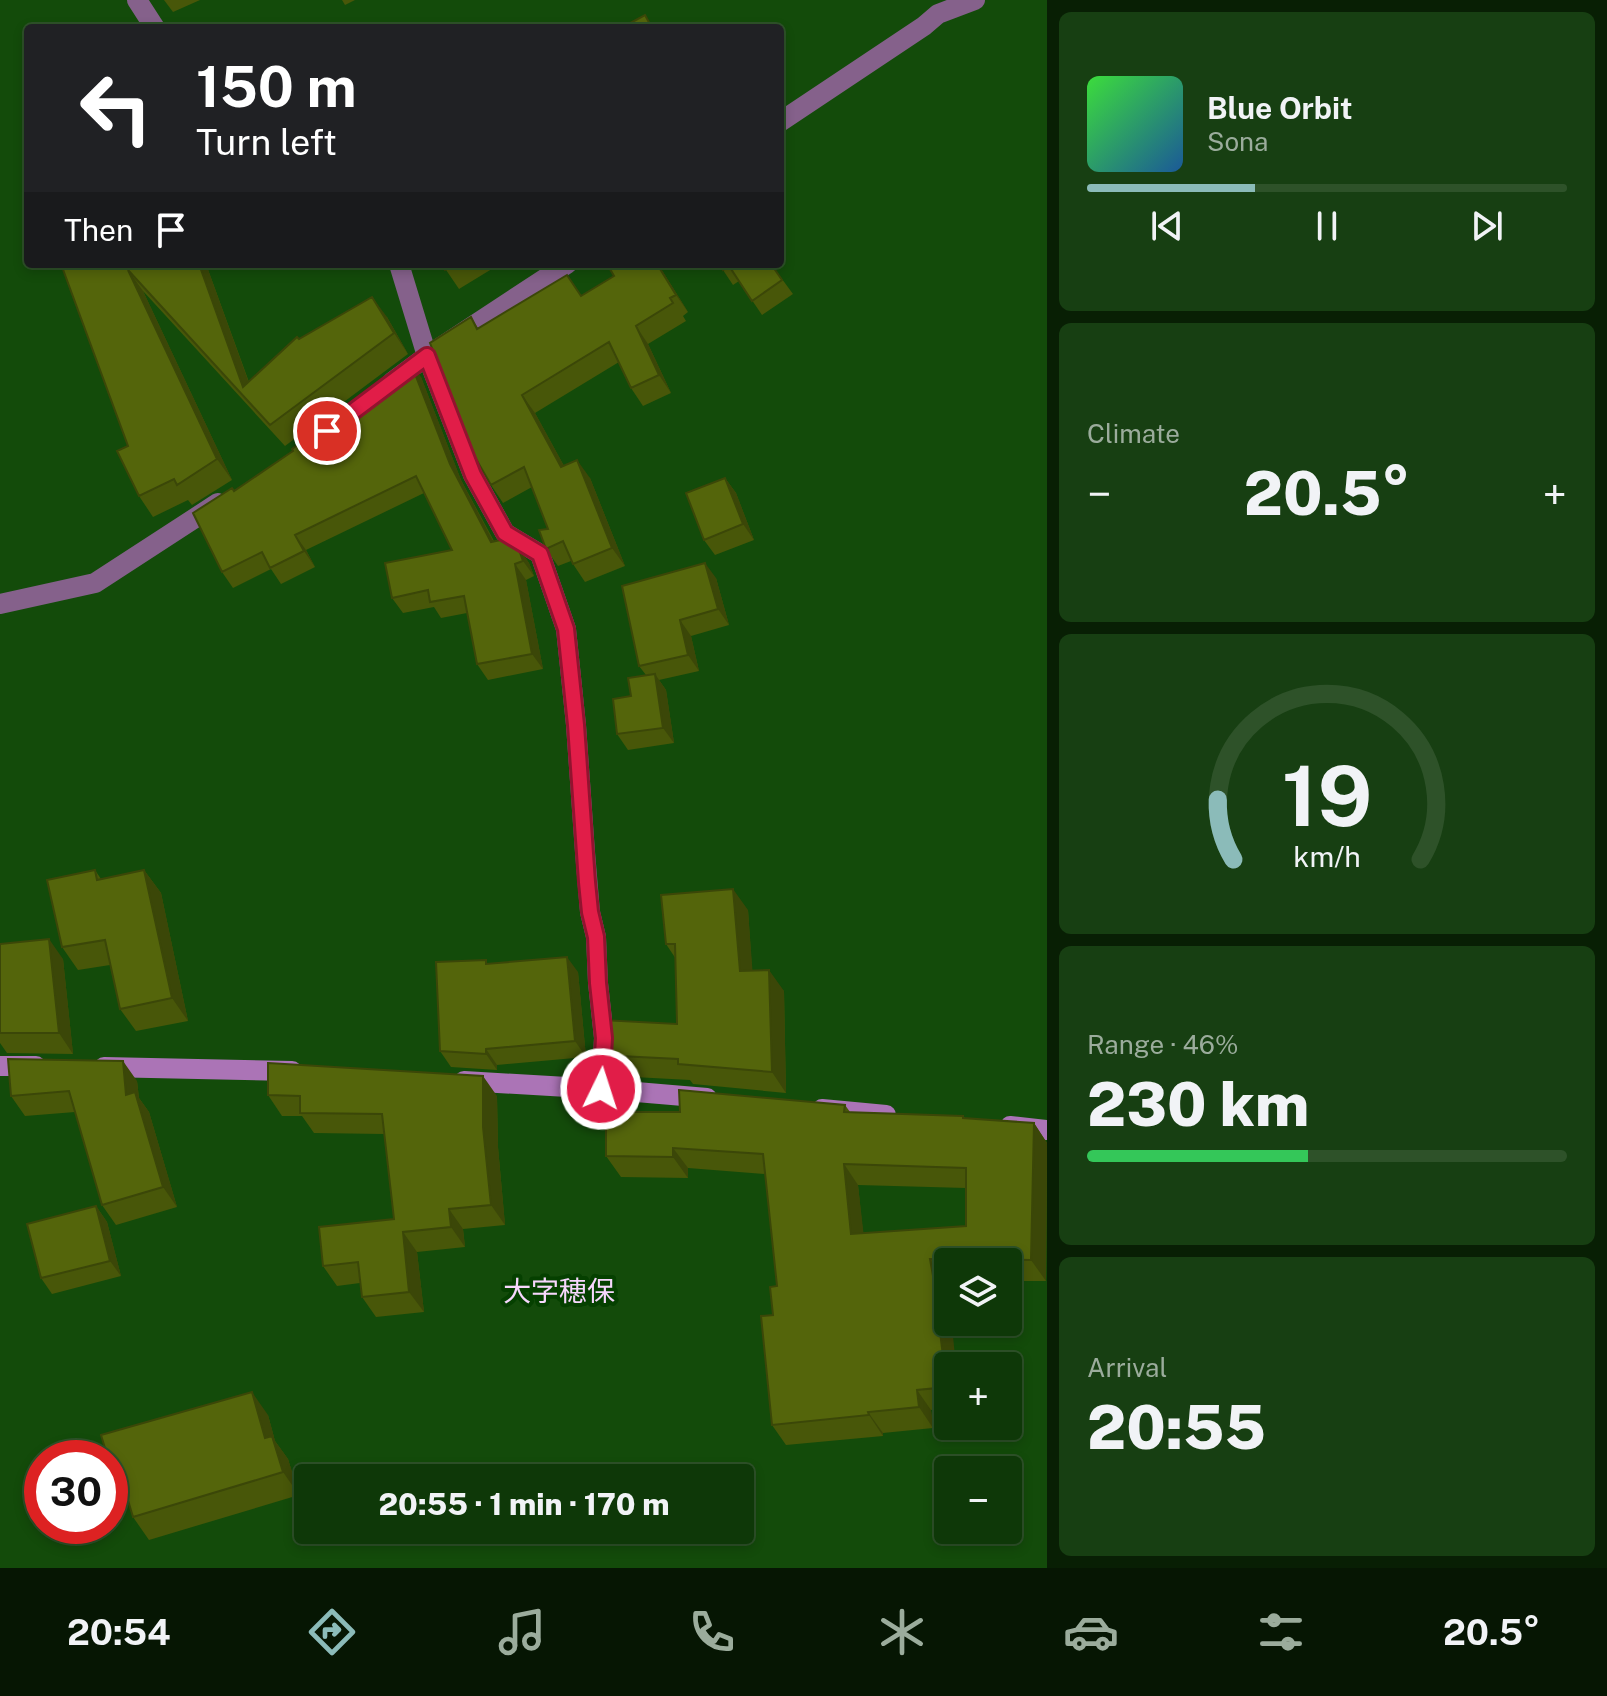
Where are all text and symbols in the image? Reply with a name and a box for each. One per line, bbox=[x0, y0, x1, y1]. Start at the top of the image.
text: 150 m bbox=[196, 54, 357, 120]
icon: left bbox=[64, 56, 168, 160]
text: Blue Orbit bbox=[1207, 90, 1353, 126]
text: Turn left bbox=[196, 121, 337, 163]
text: Sona bbox=[1207, 126, 1268, 157]
icon: previous bbox=[1145, 204, 1189, 248]
icon: pause bbox=[1305, 204, 1349, 248]
icon: next bbox=[1465, 204, 1509, 248]
icon: arrive bbox=[149, 208, 193, 252]
text: Then bbox=[64, 212, 133, 248]
pin bbox=[293, 397, 361, 465]
icon: arrive bbox=[305, 409, 349, 453]
text: Climate bbox=[1087, 418, 1180, 449]
text: 20.5° bbox=[1244, 458, 1410, 529]
text: − bbox=[1087, 468, 1111, 520]
text: + bbox=[1543, 468, 1567, 520]
text: 19 bbox=[1282, 747, 1372, 845]
text: km/h bbox=[1293, 840, 1361, 873]
text: Range · 46% bbox=[1087, 1029, 1238, 1060]
position arrow bbox=[559, 1047, 643, 1131]
text: 230 km bbox=[1087, 1069, 1309, 1140]
map controls bbox=[934, 1248, 1022, 1544]
button: layers bbox=[934, 1248, 1022, 1336]
district label: 大字穂保 bbox=[503, 1274, 615, 1307]
button: + bbox=[934, 1352, 1022, 1440]
text: Arrival bbox=[1087, 1352, 1167, 1383]
text: 20:55 bbox=[1087, 1392, 1266, 1463]
speed limit sign: 30 bbox=[24, 1440, 128, 1544]
button: − bbox=[934, 1456, 1022, 1544]
text: 20:55 · 1 min · 170 m bbox=[379, 1486, 669, 1522]
icon: directions bbox=[304, 1604, 360, 1660]
icon: music bbox=[494, 1604, 550, 1660]
icon: phone bbox=[684, 1604, 740, 1660]
icon: climate bbox=[874, 1604, 930, 1660]
icon: car bbox=[1063, 1604, 1119, 1660]
icon: filters bbox=[1253, 1604, 1309, 1660]
text: 20:54 bbox=[67, 1611, 171, 1653]
text: 20.5° bbox=[1443, 1611, 1540, 1653]

